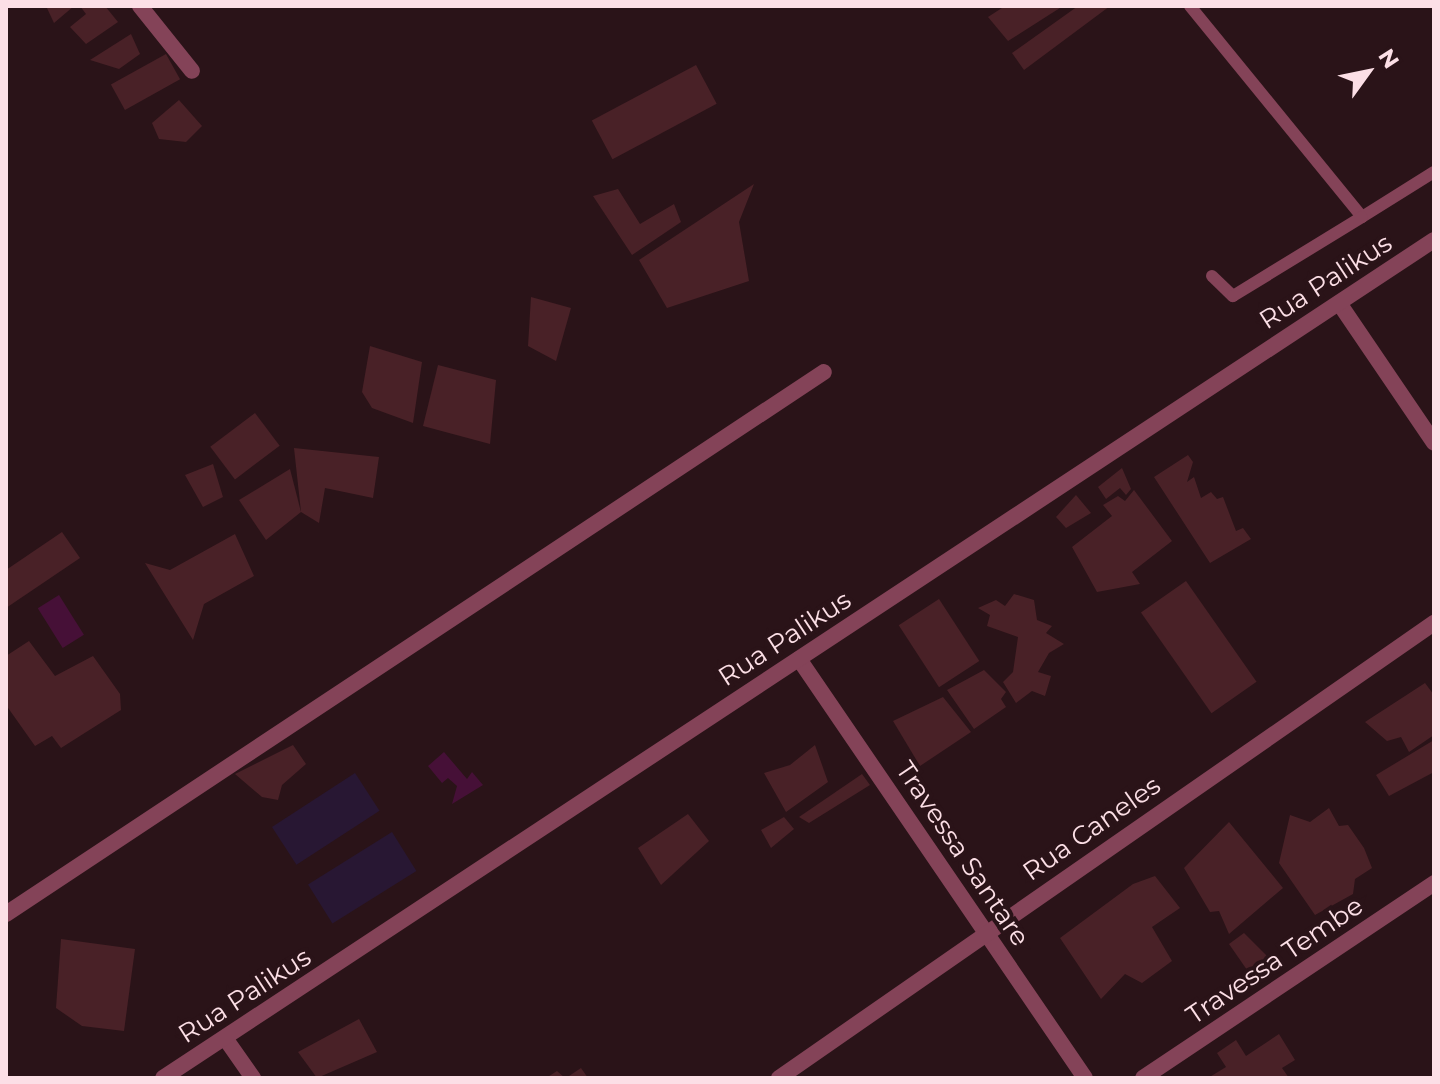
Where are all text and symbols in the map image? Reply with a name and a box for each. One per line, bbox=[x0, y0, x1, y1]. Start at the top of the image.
north arrow bbox=[1328, 32, 1408, 112]
text: N bbox=[1372, 44, 1405, 73]
street label: Rua Palikus bbox=[1254, 228, 1398, 336]
street label: Rua Palikus bbox=[713, 585, 857, 693]
street label: Travessa Santare bbox=[889, 756, 1035, 952]
street label: Rua Caneles bbox=[1017, 770, 1167, 888]
street label: Travessa Tembe bbox=[1181, 890, 1369, 1032]
street label: Rua Palikus bbox=[173, 942, 317, 1050]

